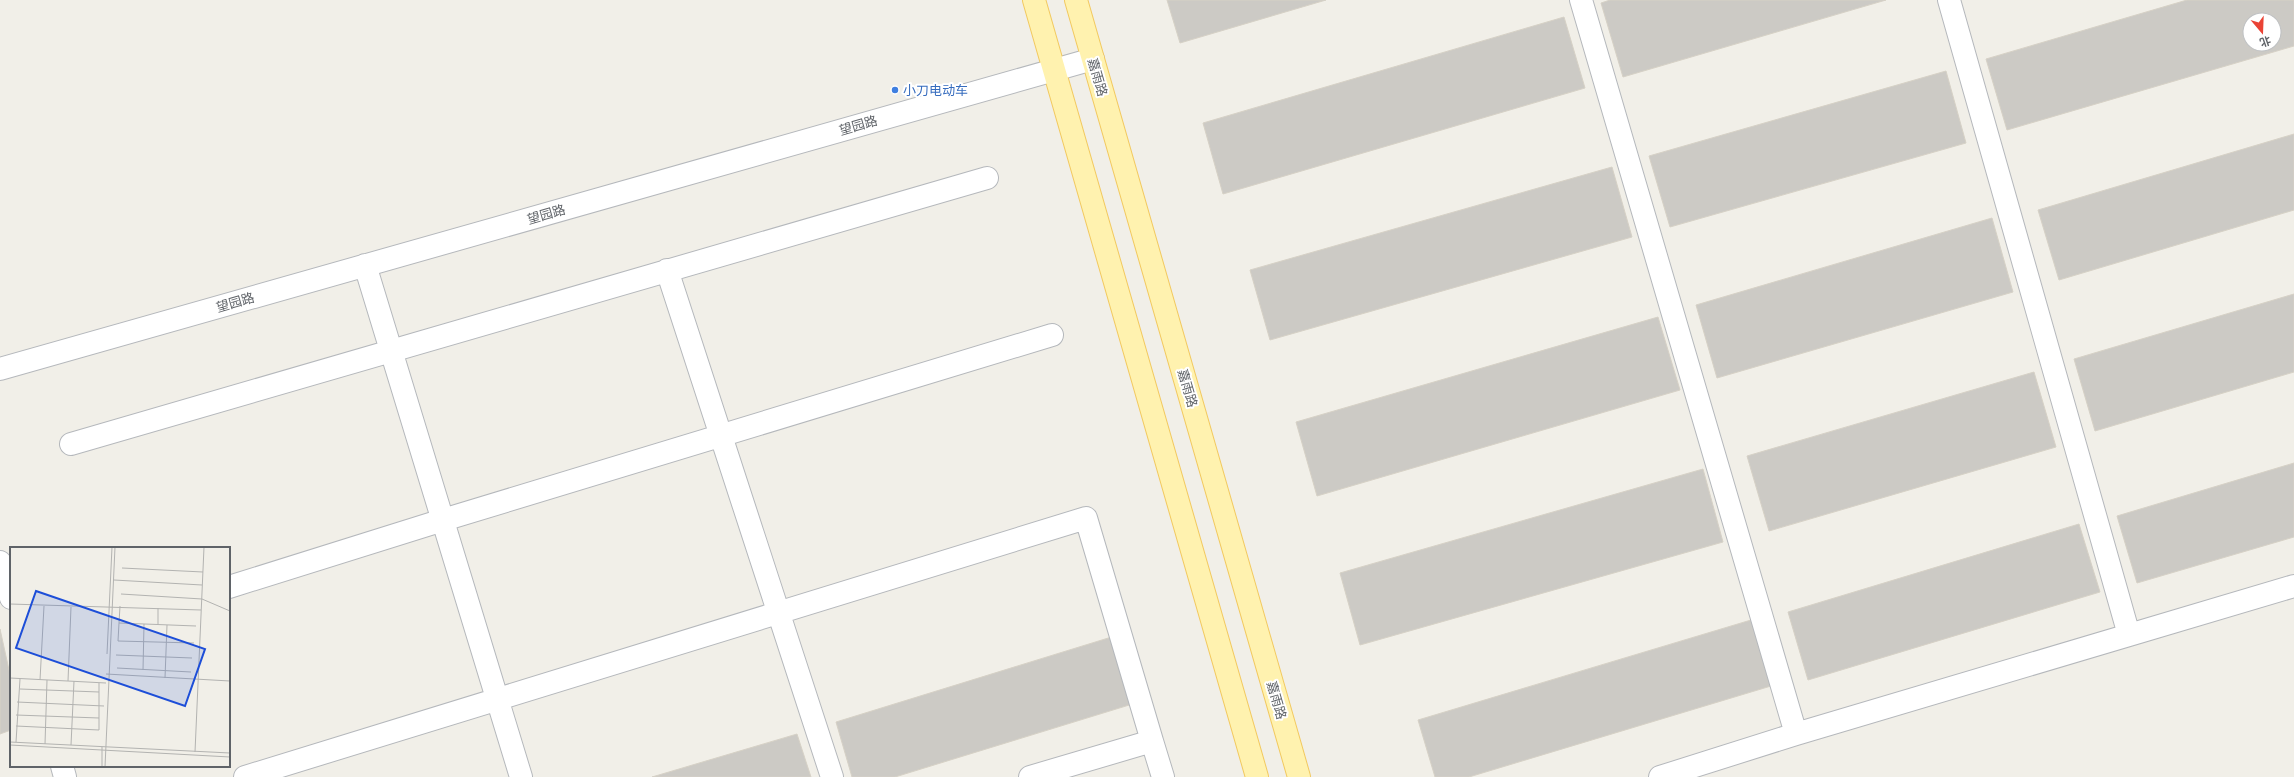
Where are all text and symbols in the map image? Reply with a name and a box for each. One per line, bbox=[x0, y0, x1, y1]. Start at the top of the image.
north arrow bbox=[2242, 12, 2282, 52]
text: 北 bbox=[2258, 33, 2272, 49]
street label: 嘉雨路 bbox=[1084, 56, 1110, 98]
place label: 小刀电动车 bbox=[903, 83, 968, 99]
marker: 小刀电动车 bbox=[890, 85, 900, 95]
street label: 望园路 bbox=[837, 113, 879, 139]
street label: 望园路 bbox=[525, 202, 567, 228]
street label: 望园路 bbox=[214, 290, 256, 316]
street label: 嘉雨路 bbox=[1174, 367, 1200, 409]
inset map bbox=[10, 547, 230, 767]
street label: 嘉雨路 bbox=[1263, 679, 1289, 721]

